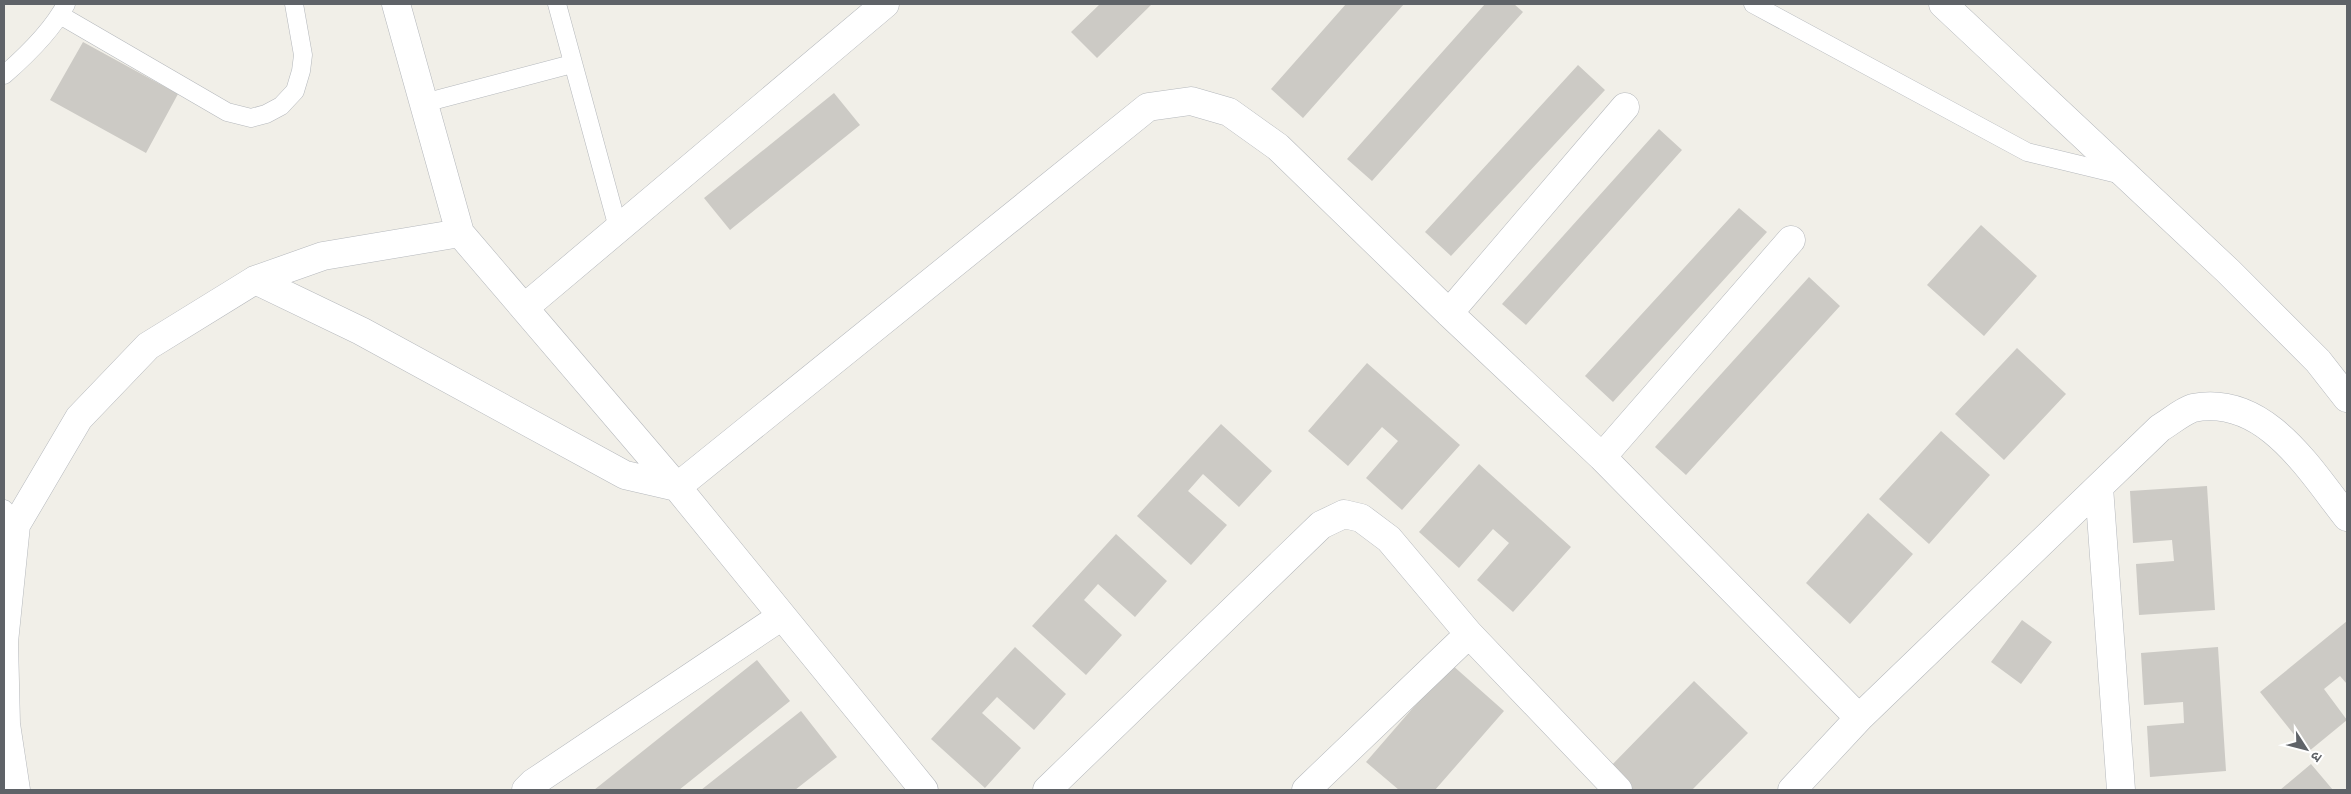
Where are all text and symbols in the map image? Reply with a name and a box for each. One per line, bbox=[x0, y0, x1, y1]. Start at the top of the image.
north arrow bbox=[2281, 724, 2331, 774]
text: उ bbox=[2306, 747, 2326, 766]

